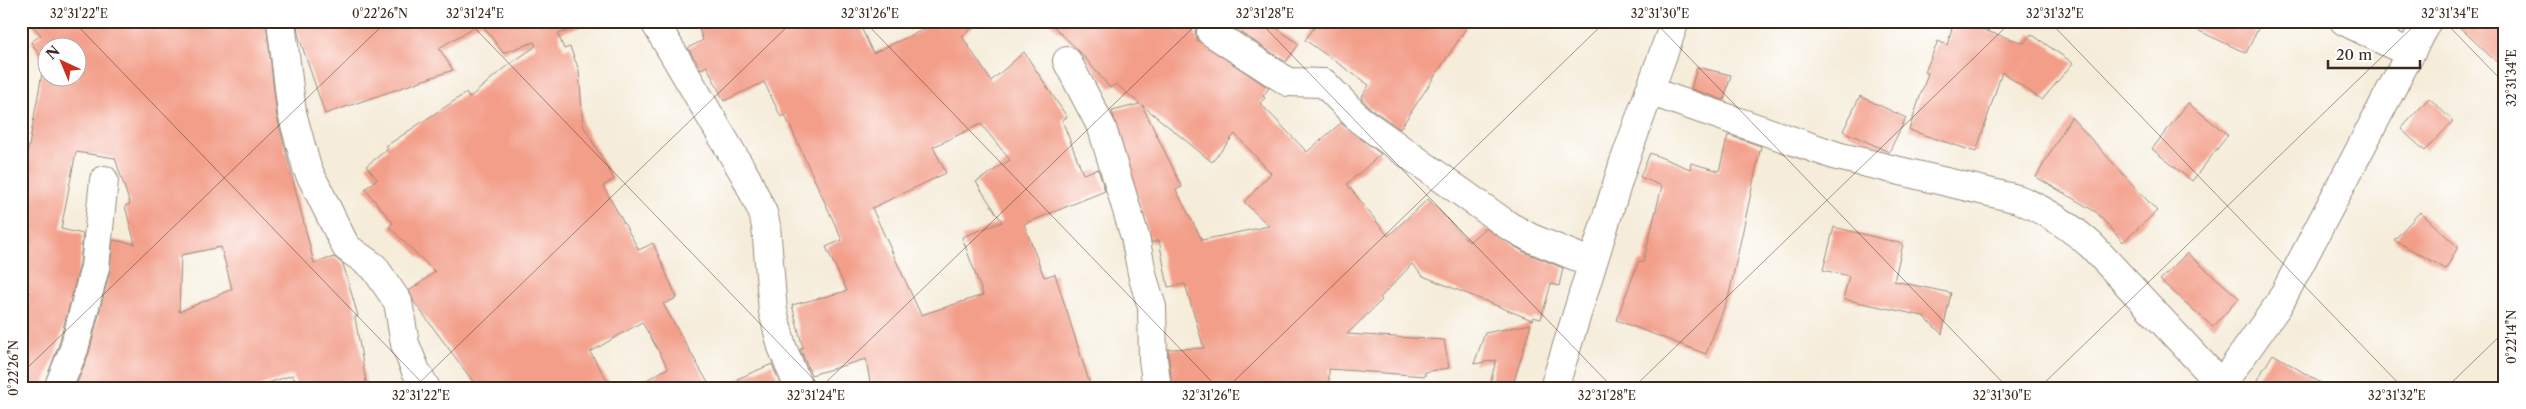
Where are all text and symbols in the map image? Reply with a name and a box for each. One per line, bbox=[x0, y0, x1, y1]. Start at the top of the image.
text: 32°31'22"E bbox=[50, 6, 108, 21]
text: 0°22'26"N bbox=[352, 6, 408, 21]
text: 32°31'24"E bbox=[446, 6, 504, 21]
text: 32°31'26"E bbox=[841, 6, 899, 21]
text: 32°31'28"E bbox=[1236, 6, 1294, 21]
text: 32°31'30"E bbox=[1631, 6, 1689, 21]
text: 32°31'32"E bbox=[2026, 6, 2084, 21]
text: 32°31'34"E bbox=[2421, 6, 2479, 21]
north arrow bbox=[38, 38, 88, 88]
scale bar bbox=[2328, 38, 2421, 70]
text: N bbox=[42, 42, 64, 63]
text: 20 m bbox=[2336, 45, 2372, 64]
text: 32°31'34"E bbox=[2504, 49, 2519, 107]
text: 0°22'14"N bbox=[2504, 310, 2519, 364]
text: 0°22'26"N bbox=[6, 340, 21, 396]
text: 32°31'22"E bbox=[392, 388, 450, 403]
text: 32°31'24"E bbox=[787, 388, 845, 403]
text: 32°31'26"E bbox=[1182, 388, 1240, 403]
text: 32°31'28"E bbox=[1578, 388, 1636, 403]
text: 32°31'30"E bbox=[1973, 388, 2031, 403]
text: 32°31'32"E bbox=[2368, 388, 2426, 403]

